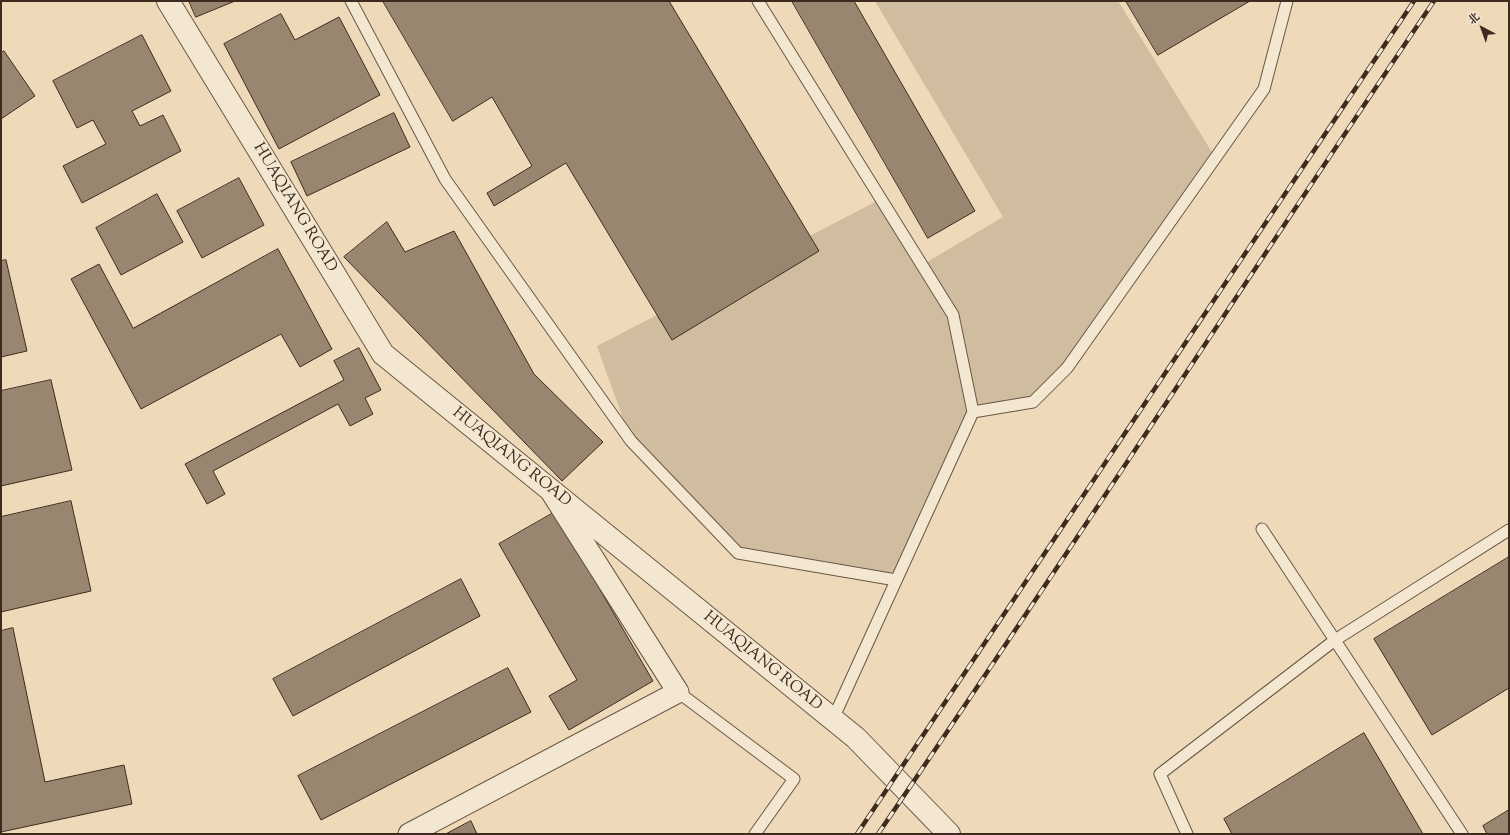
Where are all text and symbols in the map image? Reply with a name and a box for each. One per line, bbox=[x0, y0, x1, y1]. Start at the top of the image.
north arrow bbox=[1462, 8, 1502, 48]
text: 北 bbox=[1465, 9, 1484, 29]
street label: HUAQIANG ROAD bbox=[248, 140, 340, 276]
street label: HUAQIANG ROAD bbox=[448, 404, 574, 512]
street label: HUAQIANG ROAD bbox=[699, 608, 825, 716]

